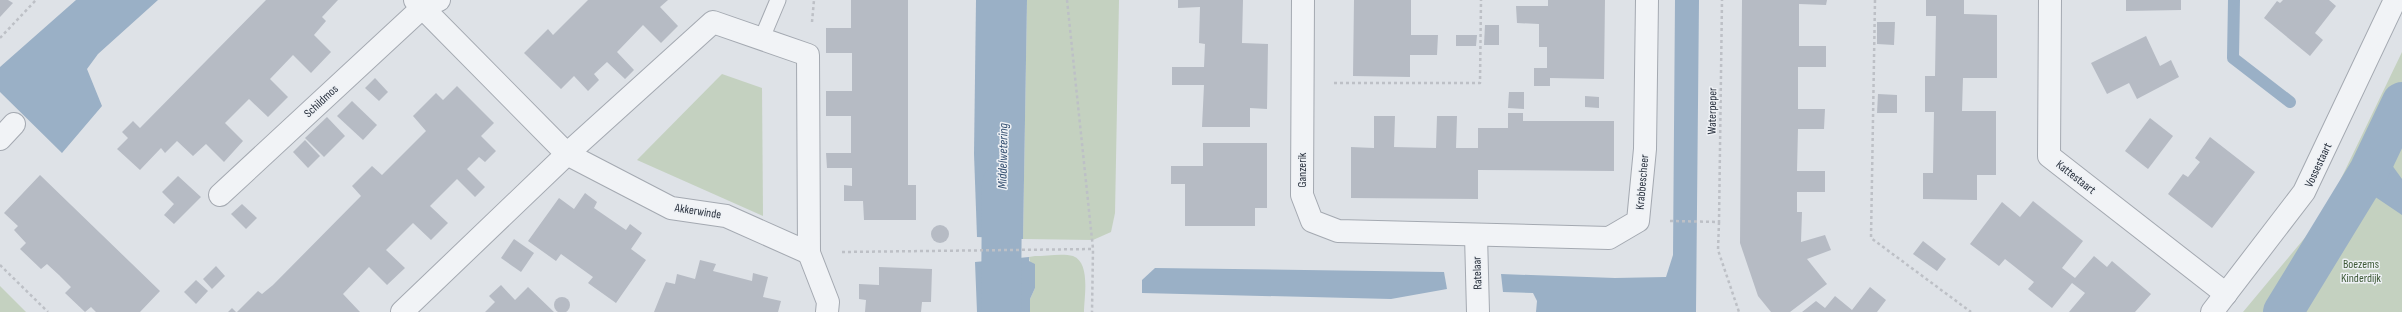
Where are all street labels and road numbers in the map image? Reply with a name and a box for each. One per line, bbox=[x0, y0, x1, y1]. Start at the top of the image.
street label: Schildmos bbox=[301, 82, 342, 121]
street label: Waterpeper bbox=[1705, 87, 1720, 135]
street label: Vossestaart bbox=[2302, 140, 2335, 190]
street label: Ganzerik bbox=[1295, 152, 1310, 187]
street label: Krabbescheer bbox=[1633, 153, 1652, 210]
street label: Kattestaart bbox=[2053, 157, 2099, 198]
street label: Akkerwinde bbox=[673, 200, 722, 223]
street label: Ratelaar bbox=[1469, 256, 1486, 290]

